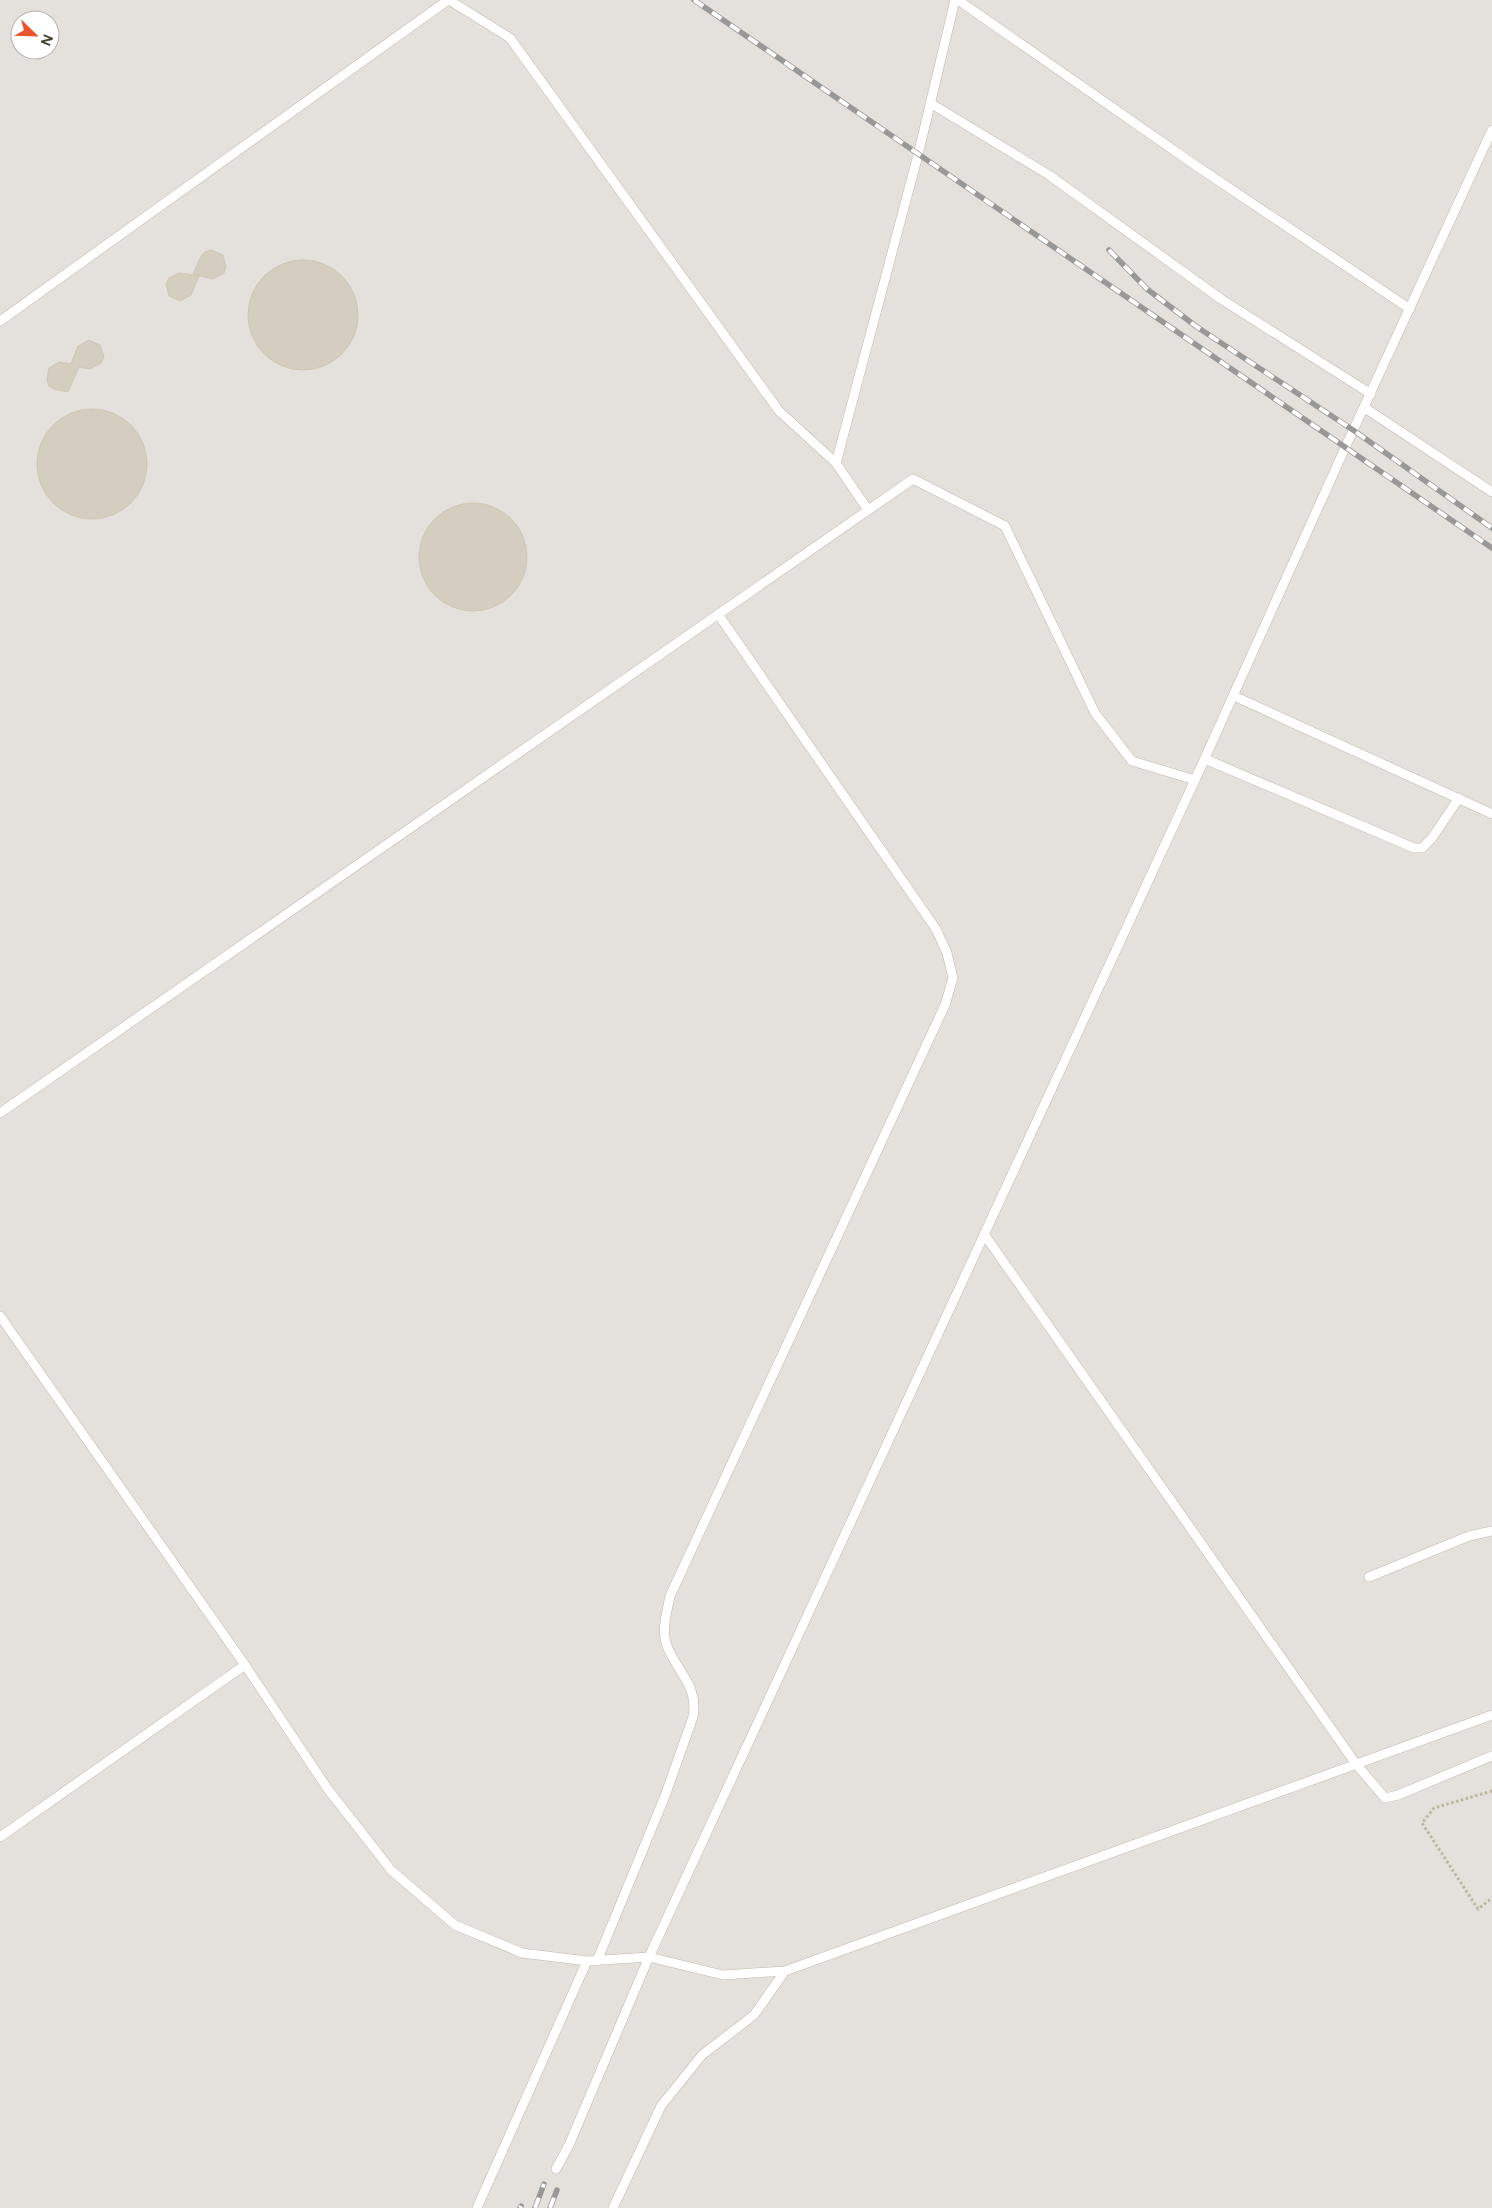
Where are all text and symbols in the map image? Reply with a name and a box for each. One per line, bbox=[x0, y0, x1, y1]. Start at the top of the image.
north arrow bbox=[10, 10, 60, 60]
text: N bbox=[37, 32, 56, 48]

